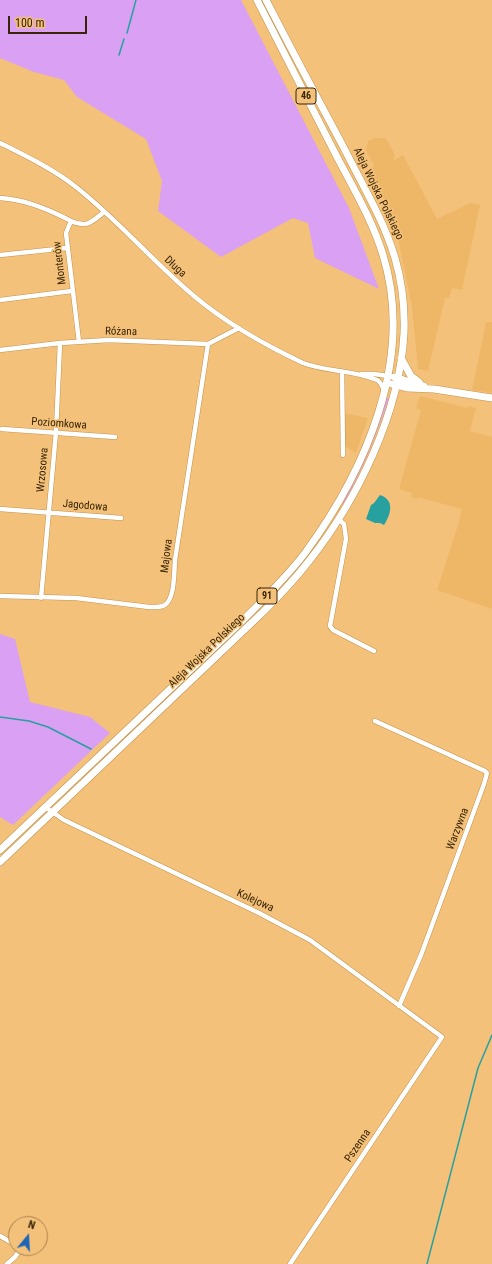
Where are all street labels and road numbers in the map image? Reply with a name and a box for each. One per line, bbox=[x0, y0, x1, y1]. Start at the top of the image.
road number: 46 bbox=[296, 88, 316, 104]
street label: Aleja Wojska Polskiego bbox=[350, 146, 406, 242]
street label: Monterów bbox=[51, 241, 69, 285]
street label: Długa bbox=[161, 254, 189, 280]
street label: Różana bbox=[105, 325, 137, 339]
street label: Poziomkowa bbox=[31, 415, 87, 433]
street label: Wrzosowa bbox=[34, 447, 52, 493]
street label: Jagodowa bbox=[62, 497, 108, 515]
street label: Majowa bbox=[158, 538, 176, 574]
road number: 91 bbox=[257, 588, 277, 604]
street label: Aleja Wojska Polskiego bbox=[166, 611, 248, 691]
street label: Warzywna bbox=[444, 806, 472, 852]
street label: Kolejowa bbox=[234, 887, 276, 915]
street label: Pszenna bbox=[342, 1127, 374, 1165]

